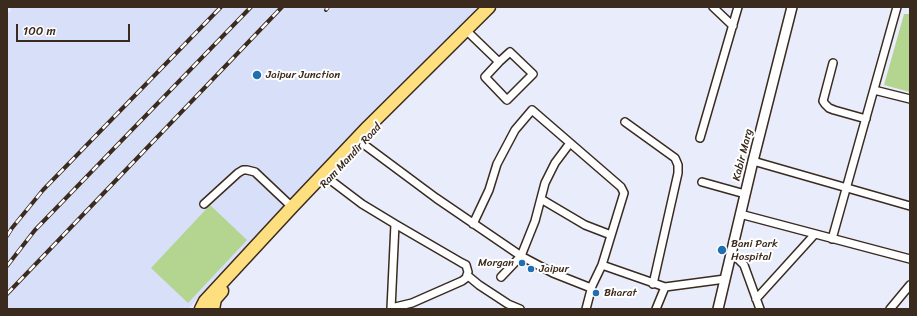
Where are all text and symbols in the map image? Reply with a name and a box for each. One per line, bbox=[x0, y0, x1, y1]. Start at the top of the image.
scale bar bbox=[18, 16, 132, 42]
text: 100 m bbox=[23, 20, 56, 42]
place label: Jaipur Junction bbox=[266, 68, 340, 82]
marker: Jaipur Junction bbox=[251, 69, 263, 81]
street label: Ram Mandir Road bbox=[318, 121, 384, 191]
street label: Kabir Marg bbox=[730, 128, 756, 182]
place label: Bani Park Hospital bbox=[731, 237, 778, 263]
marker: Bani Park Hospital bbox=[716, 244, 728, 256]
place label: Morgan bbox=[478, 256, 514, 270]
marker: Morgan bbox=[517, 258, 527, 268]
place label: Jaipur bbox=[539, 262, 569, 276]
marker: Jaipur bbox=[526, 264, 536, 274]
place label: Bharat bbox=[604, 286, 637, 300]
marker: Bharat bbox=[591, 288, 601, 298]

